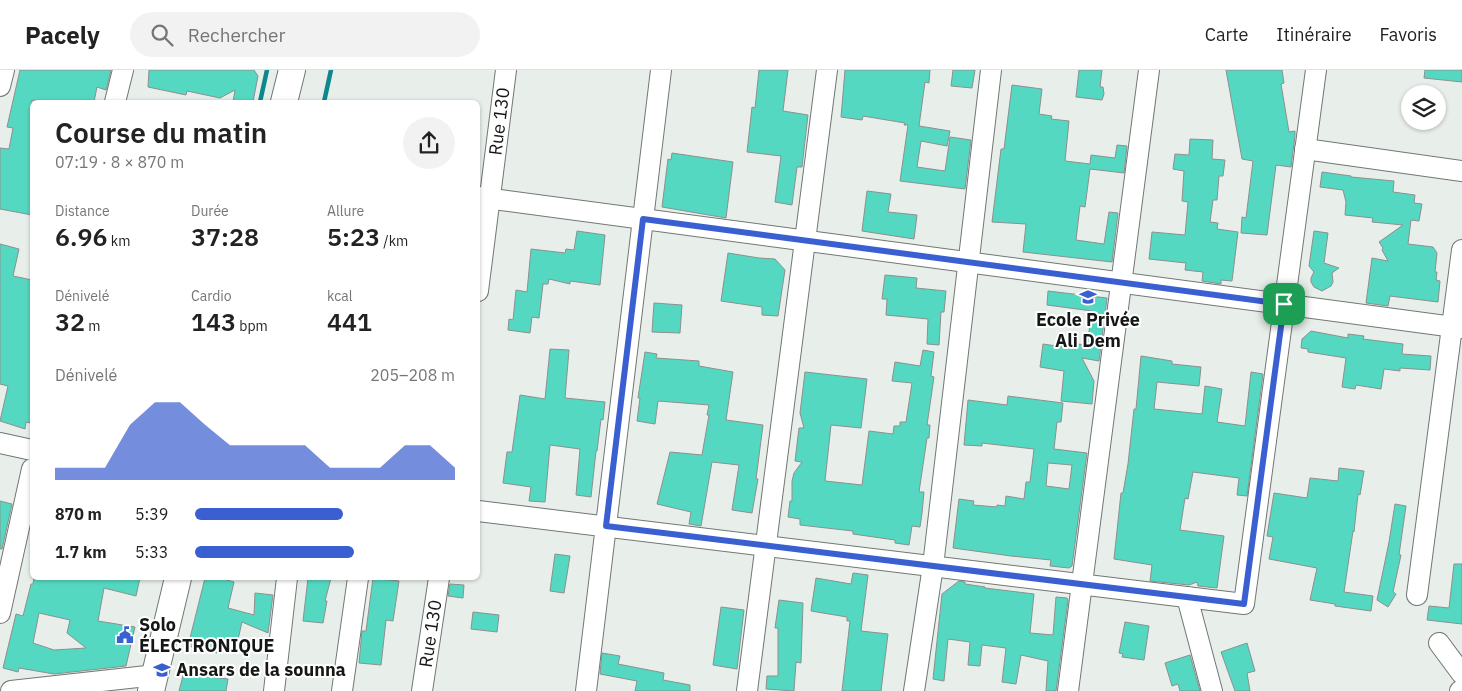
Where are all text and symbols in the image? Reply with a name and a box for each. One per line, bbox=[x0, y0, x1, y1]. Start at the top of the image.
search box bbox=[130, 12, 480, 57]
text: Pacely bbox=[25, 19, 100, 51]
icon: search bbox=[148, 21, 176, 49]
text: Rechercher bbox=[188, 23, 285, 47]
text: Carte bbox=[1205, 23, 1248, 46]
text: Itinéraire bbox=[1276, 23, 1352, 46]
text: Favoris bbox=[1380, 23, 1437, 46]
map controls bbox=[1401, 85, 1446, 130]
button: layers bbox=[1401, 85, 1446, 130]
street label: Rue 130 bbox=[483, 86, 515, 157]
text: Course du matin bbox=[55, 114, 267, 151]
button: share bbox=[403, 117, 455, 169]
text: 07:19 · 8 × 870 m bbox=[55, 152, 184, 172]
text: Distance bbox=[55, 202, 110, 220]
text: Durée bbox=[191, 202, 229, 220]
text: Allure bbox=[327, 202, 364, 220]
text: 6.96 bbox=[55, 220, 107, 253]
text: 37:28 bbox=[191, 220, 259, 253]
text: 5:23 bbox=[327, 220, 380, 253]
text: km bbox=[107, 232, 130, 250]
text: /km bbox=[380, 232, 408, 250]
pin bbox=[1263, 283, 1305, 325]
text: Dénivelé bbox=[55, 287, 110, 305]
text: Cardio bbox=[191, 287, 232, 305]
text: kcal bbox=[327, 287, 352, 305]
school or university icon: Ecole Privée Ali Dem bbox=[1078, 287, 1098, 307]
icon: arrive bbox=[1270, 290, 1298, 318]
text: 32 bbox=[55, 305, 85, 338]
text: 143 bbox=[191, 305, 236, 338]
text: 441 bbox=[327, 305, 372, 338]
place label: Ecole Privée Ali Dem bbox=[1036, 308, 1140, 352]
text: m bbox=[85, 317, 101, 335]
text: bpm bbox=[236, 317, 268, 335]
text: Dénivelé bbox=[55, 365, 117, 385]
text: 205–208 m bbox=[370, 365, 455, 385]
text: 870 m bbox=[55, 504, 102, 524]
text: 5:39 bbox=[135, 504, 168, 524]
text: 1.7 km bbox=[55, 542, 106, 562]
text: 5:33 bbox=[135, 542, 168, 562]
street label: Rue 130 bbox=[414, 598, 447, 669]
place label: Solo ÉLECTRONIQUE bbox=[139, 613, 275, 657]
public building icon: Solo ÉLECTRONIQUE bbox=[115, 625, 135, 645]
place label: Ansars de la sounna bbox=[176, 658, 346, 681]
school or university icon: Ansars de la sounna bbox=[152, 660, 172, 680]

